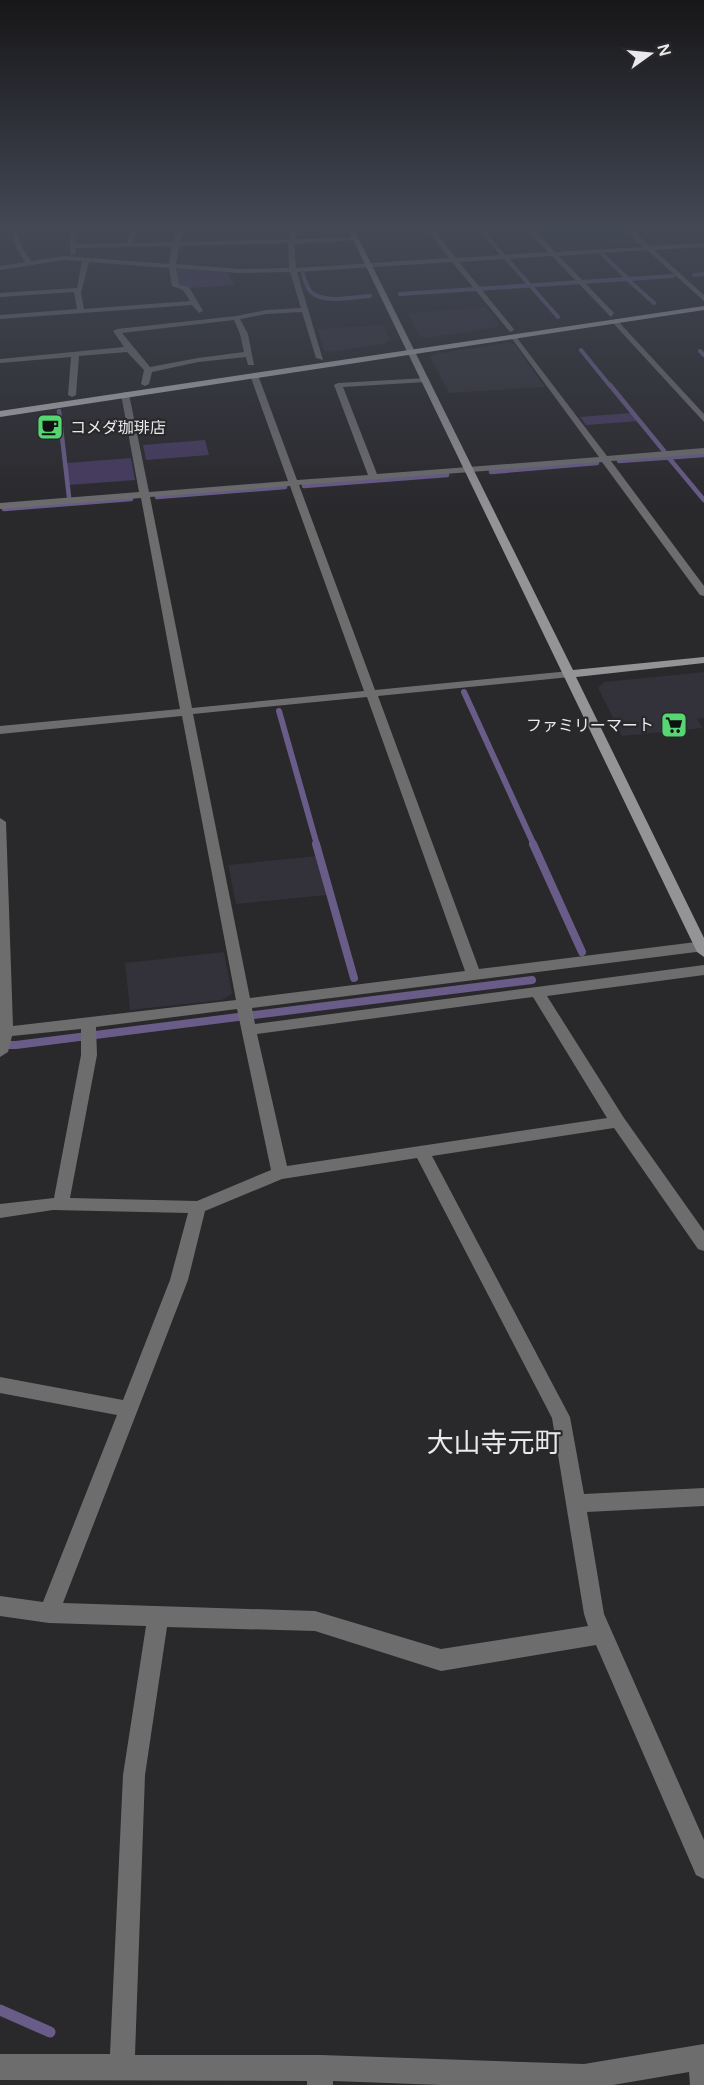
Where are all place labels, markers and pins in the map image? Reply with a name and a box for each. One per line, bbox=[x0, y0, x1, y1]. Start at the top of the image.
cafe icon: コメダ珈琲店 bbox=[35, 412, 65, 442]
place label: コメダ珈琲店 bbox=[70, 416, 166, 438]
supermarket icon: ファミリーマート bbox=[659, 710, 689, 740]
place label: ファミリーマート bbox=[526, 714, 654, 736]

